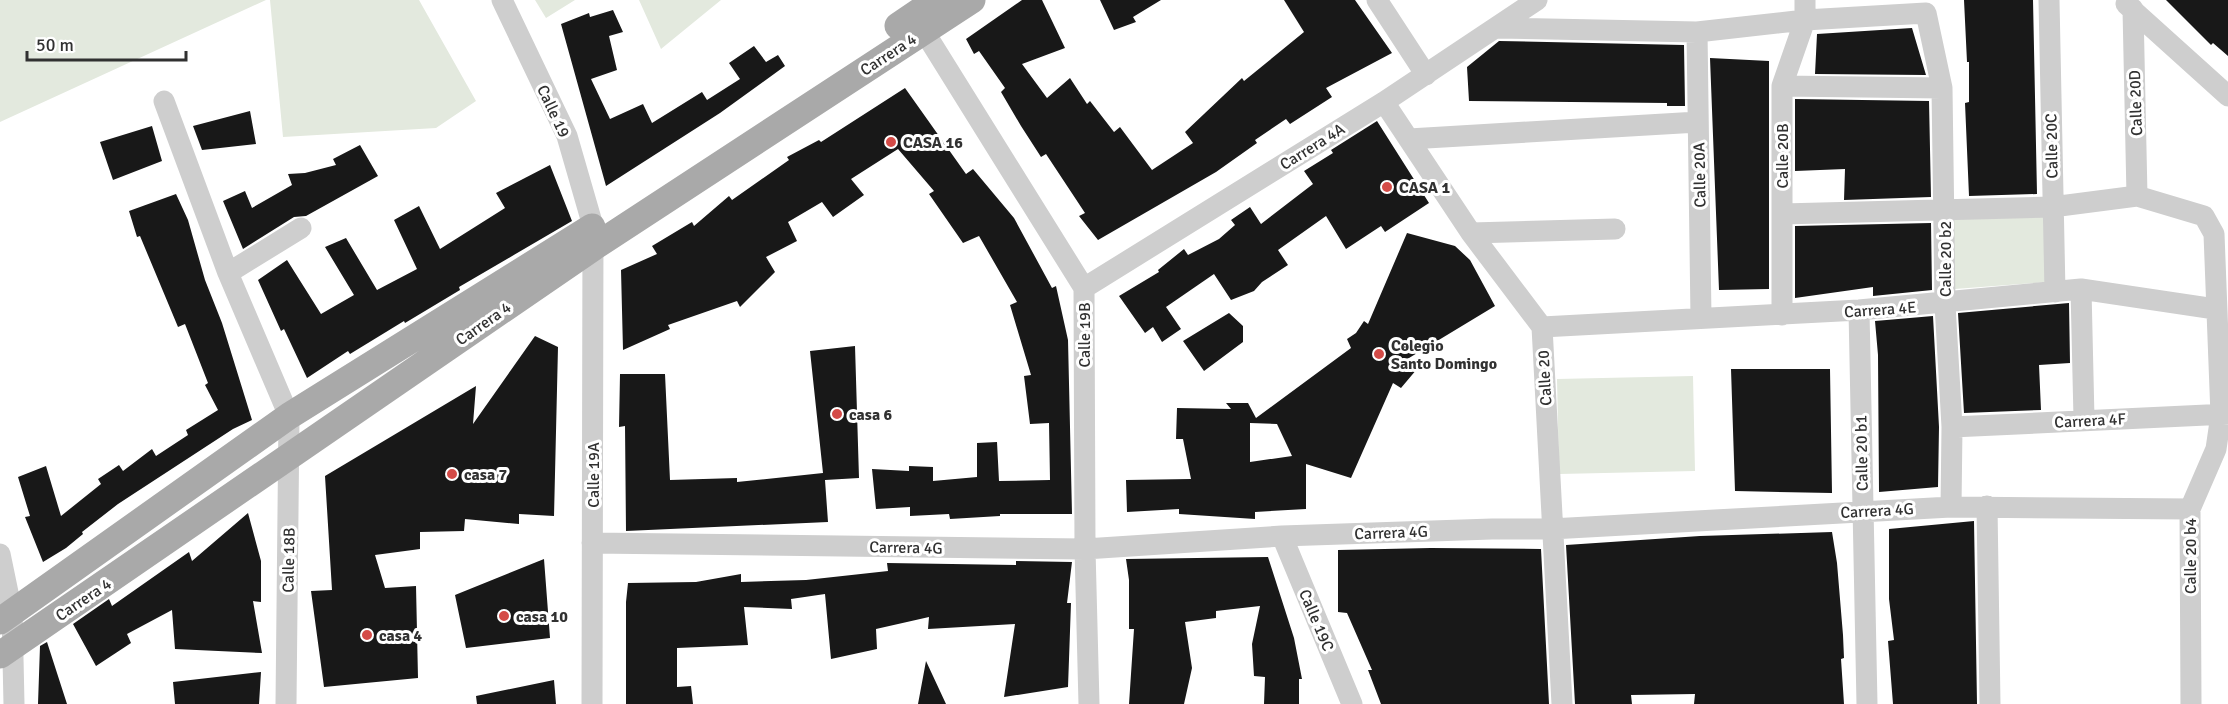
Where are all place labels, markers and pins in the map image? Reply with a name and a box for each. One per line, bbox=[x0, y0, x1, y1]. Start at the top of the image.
place label: CASA 16 bbox=[903, 133, 963, 153]
marker: CASA 16 bbox=[884, 135, 898, 149]
place label: CASA 1 bbox=[1399, 178, 1451, 198]
marker: CASA 1 bbox=[1380, 180, 1394, 194]
place label: Colegio Santo Domingo bbox=[1391, 336, 1497, 374]
marker: Colegio Santo Domingo bbox=[1372, 347, 1386, 361]
place label: casa 6 bbox=[849, 405, 893, 425]
marker: casa 6 bbox=[830, 407, 844, 421]
place label: casa 7 bbox=[464, 465, 508, 485]
marker: casa 7 bbox=[445, 467, 459, 481]
place label: casa 10 bbox=[516, 607, 568, 627]
marker: casa 10 bbox=[497, 609, 511, 623]
place label: casa 4 bbox=[379, 626, 423, 646]
marker: casa 4 bbox=[360, 628, 374, 642]

